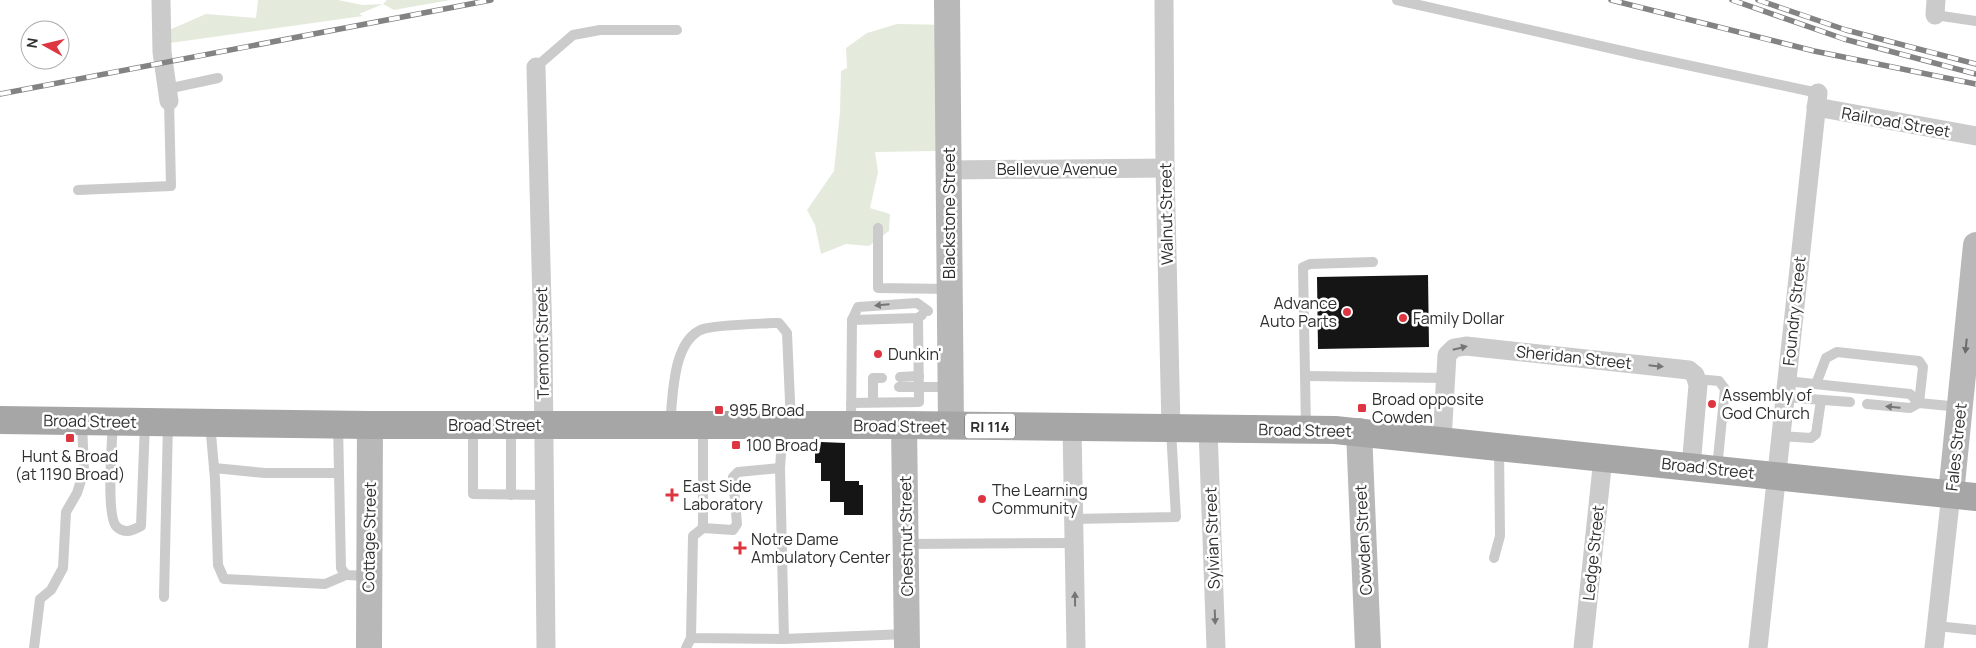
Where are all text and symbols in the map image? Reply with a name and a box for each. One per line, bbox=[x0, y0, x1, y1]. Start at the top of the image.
north arrow bbox=[20, 20, 70, 70]
text: N bbox=[22, 37, 42, 49]
street label: Railroad Street bbox=[1840, 102, 1952, 142]
street label: Blackstone Street bbox=[938, 147, 960, 279]
street label: Bellevue Avenue bbox=[997, 158, 1117, 180]
street label: Walnut Street bbox=[1154, 163, 1178, 265]
street label: Foundry Street bbox=[1777, 255, 1811, 367]
street label: Tremont Street bbox=[530, 287, 554, 399]
place label: Advance Auto Parts bbox=[1260, 292, 1337, 332]
one-way arrow bbox=[874, 302, 890, 310]
marker: Advance Auto Parts bbox=[1341, 306, 1353, 318]
place label: Family Dollar bbox=[1413, 307, 1505, 329]
marker: Family Dollar bbox=[1397, 312, 1409, 324]
one-way arrow bbox=[1962, 338, 1970, 354]
street label: Sheridan Street bbox=[1515, 340, 1633, 374]
place label: Dunkin' bbox=[888, 343, 942, 365]
one-way arrow bbox=[1452, 344, 1468, 352]
marker: Dunkin' bbox=[872, 348, 884, 360]
one-way arrow bbox=[1648, 362, 1664, 370]
place label: Assembly of God Church bbox=[1722, 384, 1812, 424]
place label: Broad opposite Cowden bbox=[1372, 388, 1484, 428]
marker: Assembly of God Church bbox=[1706, 398, 1718, 410]
place label: 995 Broad bbox=[729, 399, 805, 421]
marker: Broad opposite Cowden bbox=[1356, 402, 1368, 414]
street label: Fales Street bbox=[1940, 402, 1972, 492]
one-way arrow bbox=[1885, 403, 1901, 411]
marker: 995 Broad bbox=[713, 404, 725, 416]
street label: Broad Street bbox=[43, 409, 137, 433]
street label: Broad Street bbox=[448, 414, 542, 436]
street label: Broad Street bbox=[853, 414, 947, 438]
road number: RI 114 bbox=[965, 414, 1015, 438]
street label: Broad Street bbox=[1258, 418, 1352, 442]
marker: Hunt & Broad (at 1190 Broad) bbox=[64, 432, 76, 444]
place label: 100 Broad bbox=[746, 434, 818, 456]
marker: 100 Broad bbox=[730, 439, 742, 451]
place label: Hunt & Broad (at 1190 Broad) bbox=[15, 445, 125, 485]
street label: Broad Street bbox=[1660, 452, 1756, 484]
place label: East Side Laboratory bbox=[683, 475, 764, 515]
street label: Chestnut Street bbox=[894, 475, 918, 597]
place label: The Learning Community bbox=[992, 479, 1088, 519]
street label: Cottage Street bbox=[357, 481, 381, 593]
street label: Cowden Street bbox=[1349, 484, 1377, 596]
street label: Sylvian Street bbox=[1199, 486, 1225, 590]
marker: East Side Laboratory bbox=[665, 488, 679, 502]
marker: The Learning Community bbox=[976, 493, 988, 505]
street label: Ledge Street bbox=[1577, 504, 1609, 602]
place label: Notre Dame Ambulatory Center bbox=[751, 528, 891, 568]
marker: Notre Dame Ambulatory Center bbox=[733, 541, 747, 555]
one-way arrow bbox=[1071, 591, 1079, 607]
one-way arrow bbox=[1211, 609, 1219, 625]

